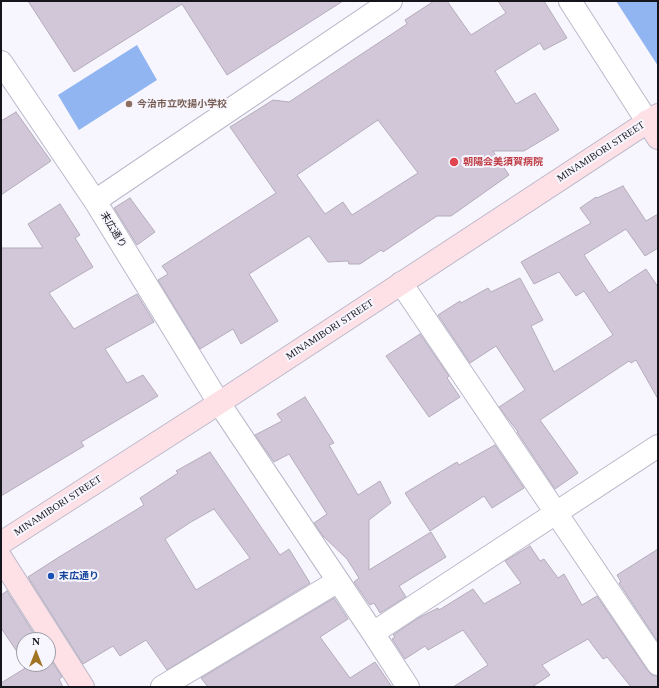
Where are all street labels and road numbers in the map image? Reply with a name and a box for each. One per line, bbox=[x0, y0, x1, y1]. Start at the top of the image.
street label: MINAMIBORI STREET bbox=[555, 119, 647, 185]
street label: 末広通り bbox=[98, 210, 128, 250]
street label: MINAMIBORI STREET bbox=[284, 297, 376, 363]
street label: MINAMIBORI STREET bbox=[12, 473, 104, 539]

